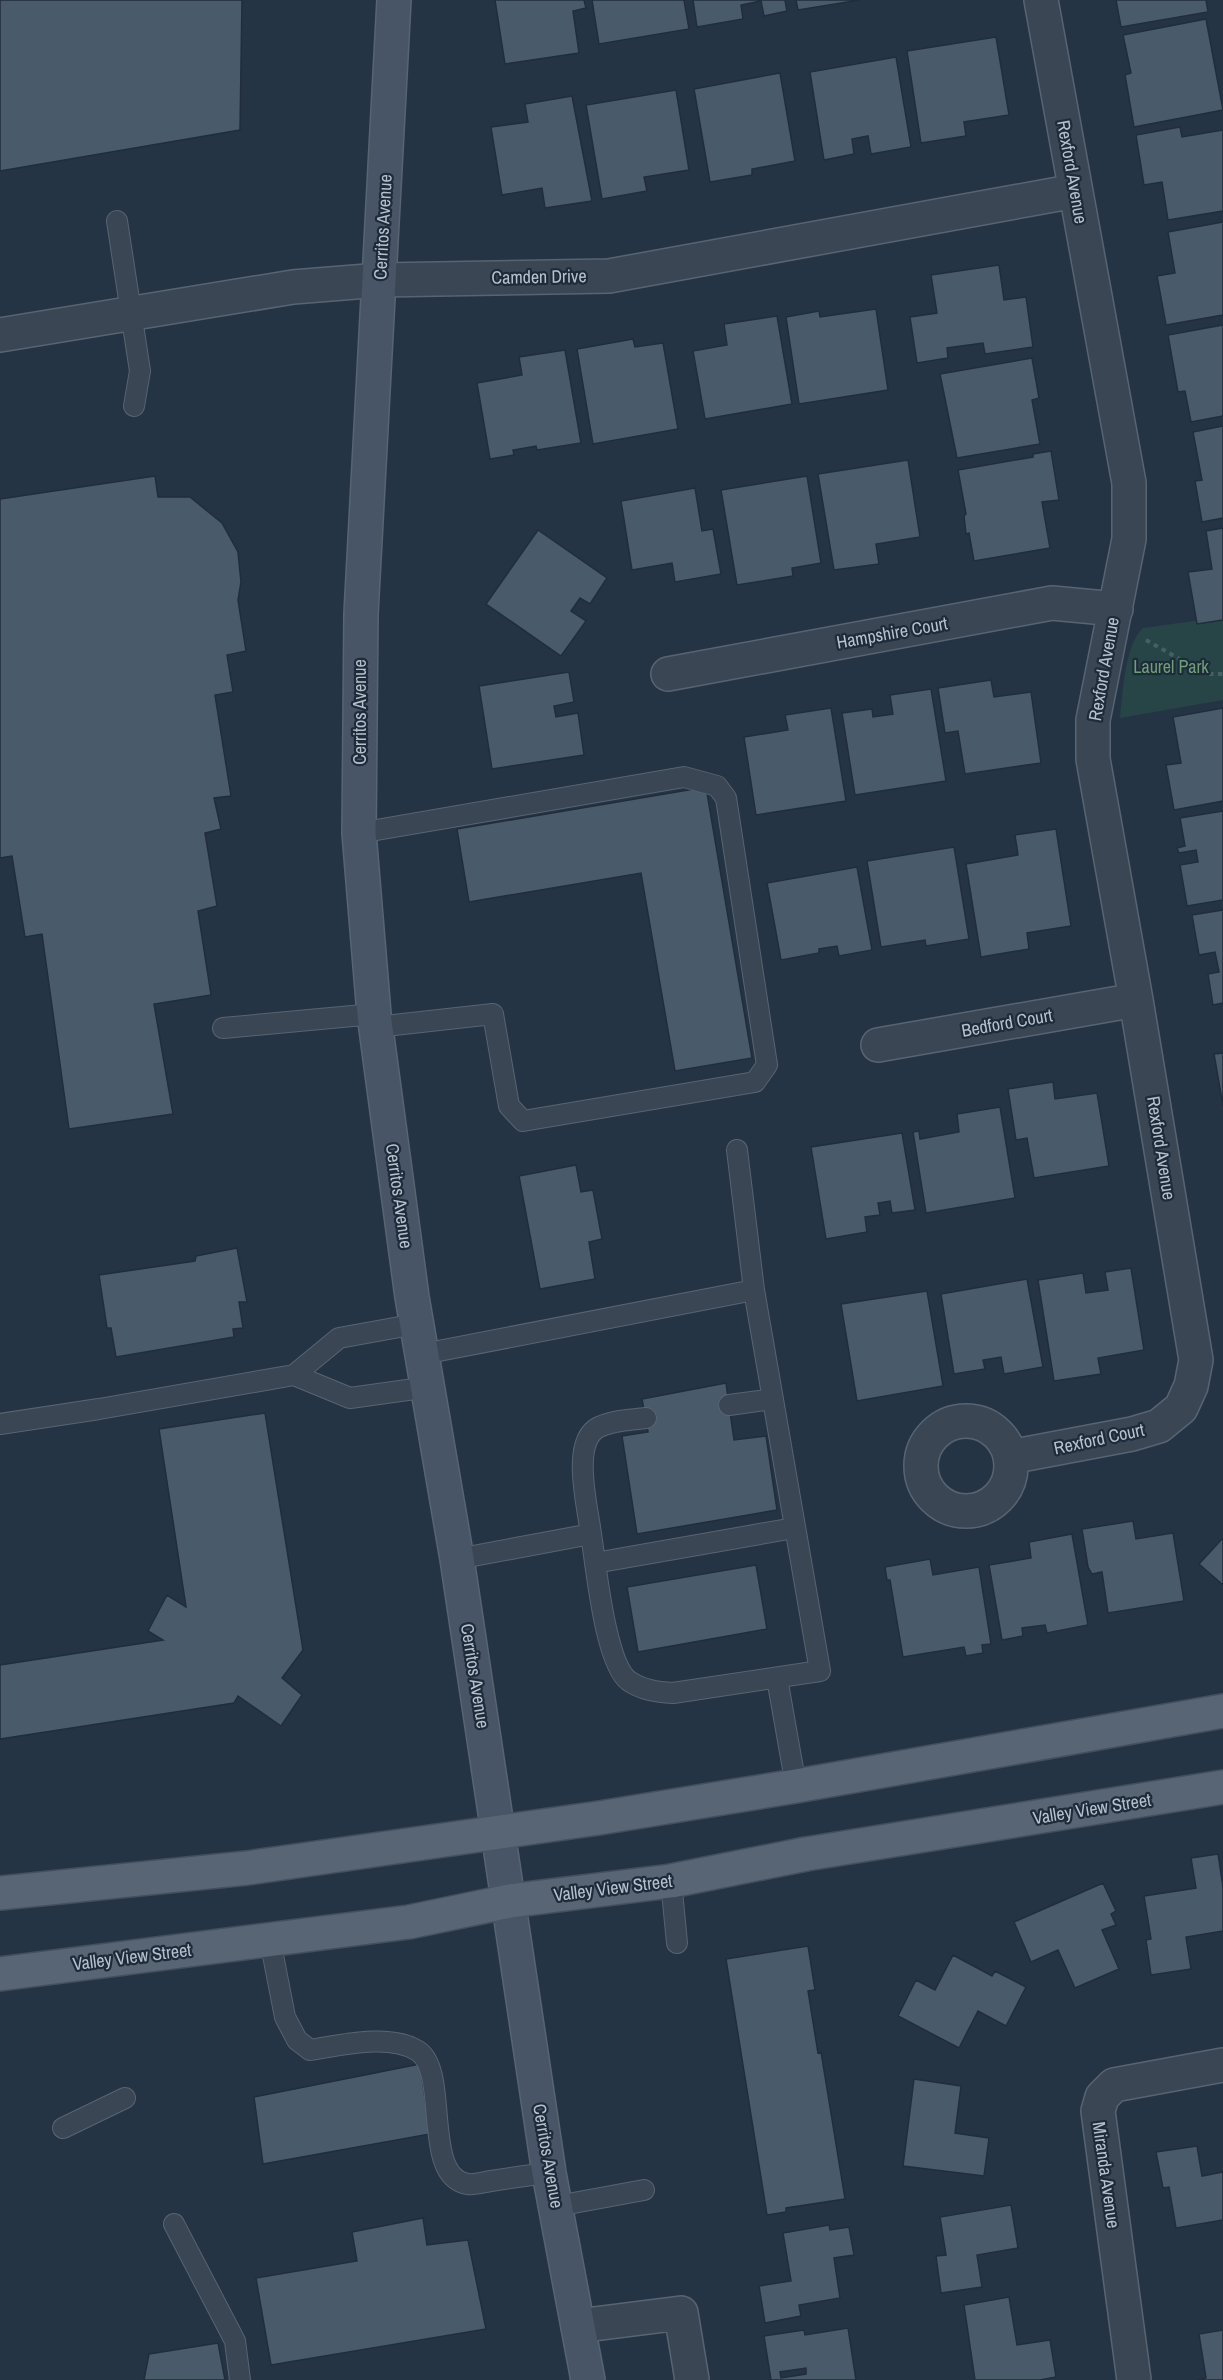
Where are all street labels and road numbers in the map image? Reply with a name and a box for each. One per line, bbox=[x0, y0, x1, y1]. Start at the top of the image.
street label: Rexford Avenue bbox=[1051, 118, 1094, 226]
street label: Cerritos Avenue bbox=[367, 174, 398, 280]
street label: Camden Drive bbox=[491, 263, 587, 290]
street label: Hampshire Court bbox=[834, 610, 949, 655]
street label: Rexford Avenue bbox=[1082, 615, 1125, 723]
street label: Cerritos Avenue bbox=[347, 659, 372, 765]
street label: Bedford Court bbox=[959, 1002, 1054, 1043]
street label: Rexford Avenue bbox=[1141, 1094, 1182, 1202]
street label: Cerritos Avenue bbox=[380, 1142, 419, 1250]
street label: Rexford Court bbox=[1051, 1417, 1146, 1460]
street label: Cerritos Avenue bbox=[455, 1622, 496, 1730]
street label: Valley View Street bbox=[1031, 1787, 1153, 1830]
street label: Valley View Street bbox=[552, 1868, 674, 1907]
street label: Valley View Street bbox=[71, 1937, 193, 1976]
street label: Cerritos Avenue bbox=[527, 2102, 570, 2210]
street label: Miranda Avenue bbox=[1087, 2120, 1126, 2230]

